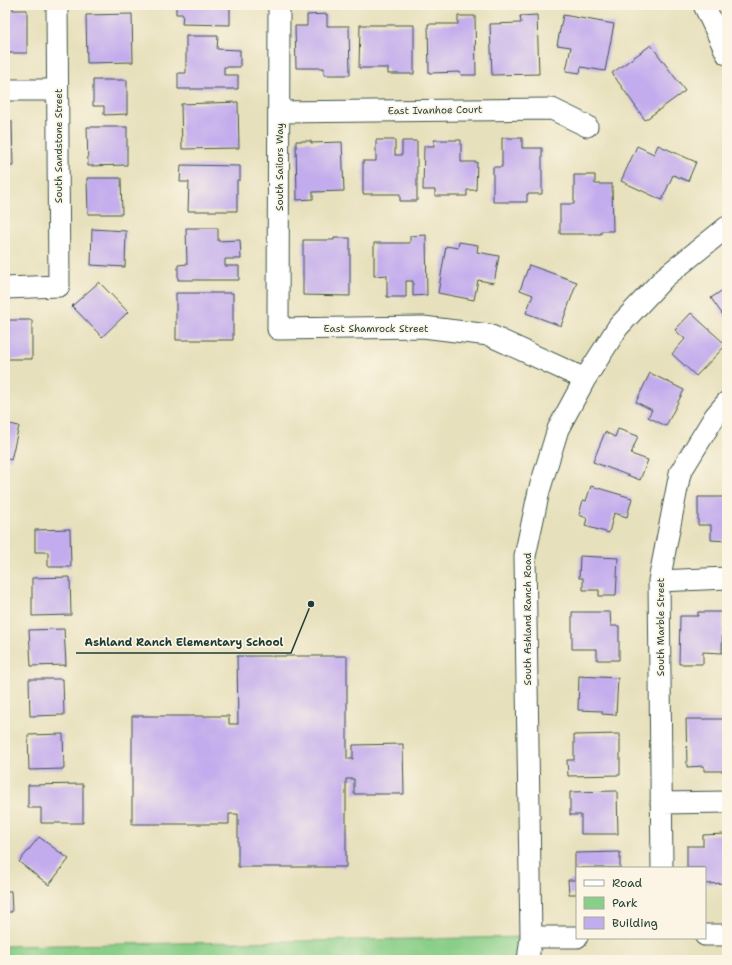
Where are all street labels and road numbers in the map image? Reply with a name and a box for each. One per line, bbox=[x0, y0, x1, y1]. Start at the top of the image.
street label: South Sandstone Street bbox=[52, 89, 65, 203]
street label: East Ivanhoe Court bbox=[387, 103, 483, 117]
street label: South Sailors Way bbox=[273, 123, 286, 211]
street label: East Shamrock Street bbox=[324, 322, 428, 335]
street label: South Ashland Ranch Road bbox=[521, 552, 534, 685]
street label: South Marble Street bbox=[654, 578, 667, 676]

